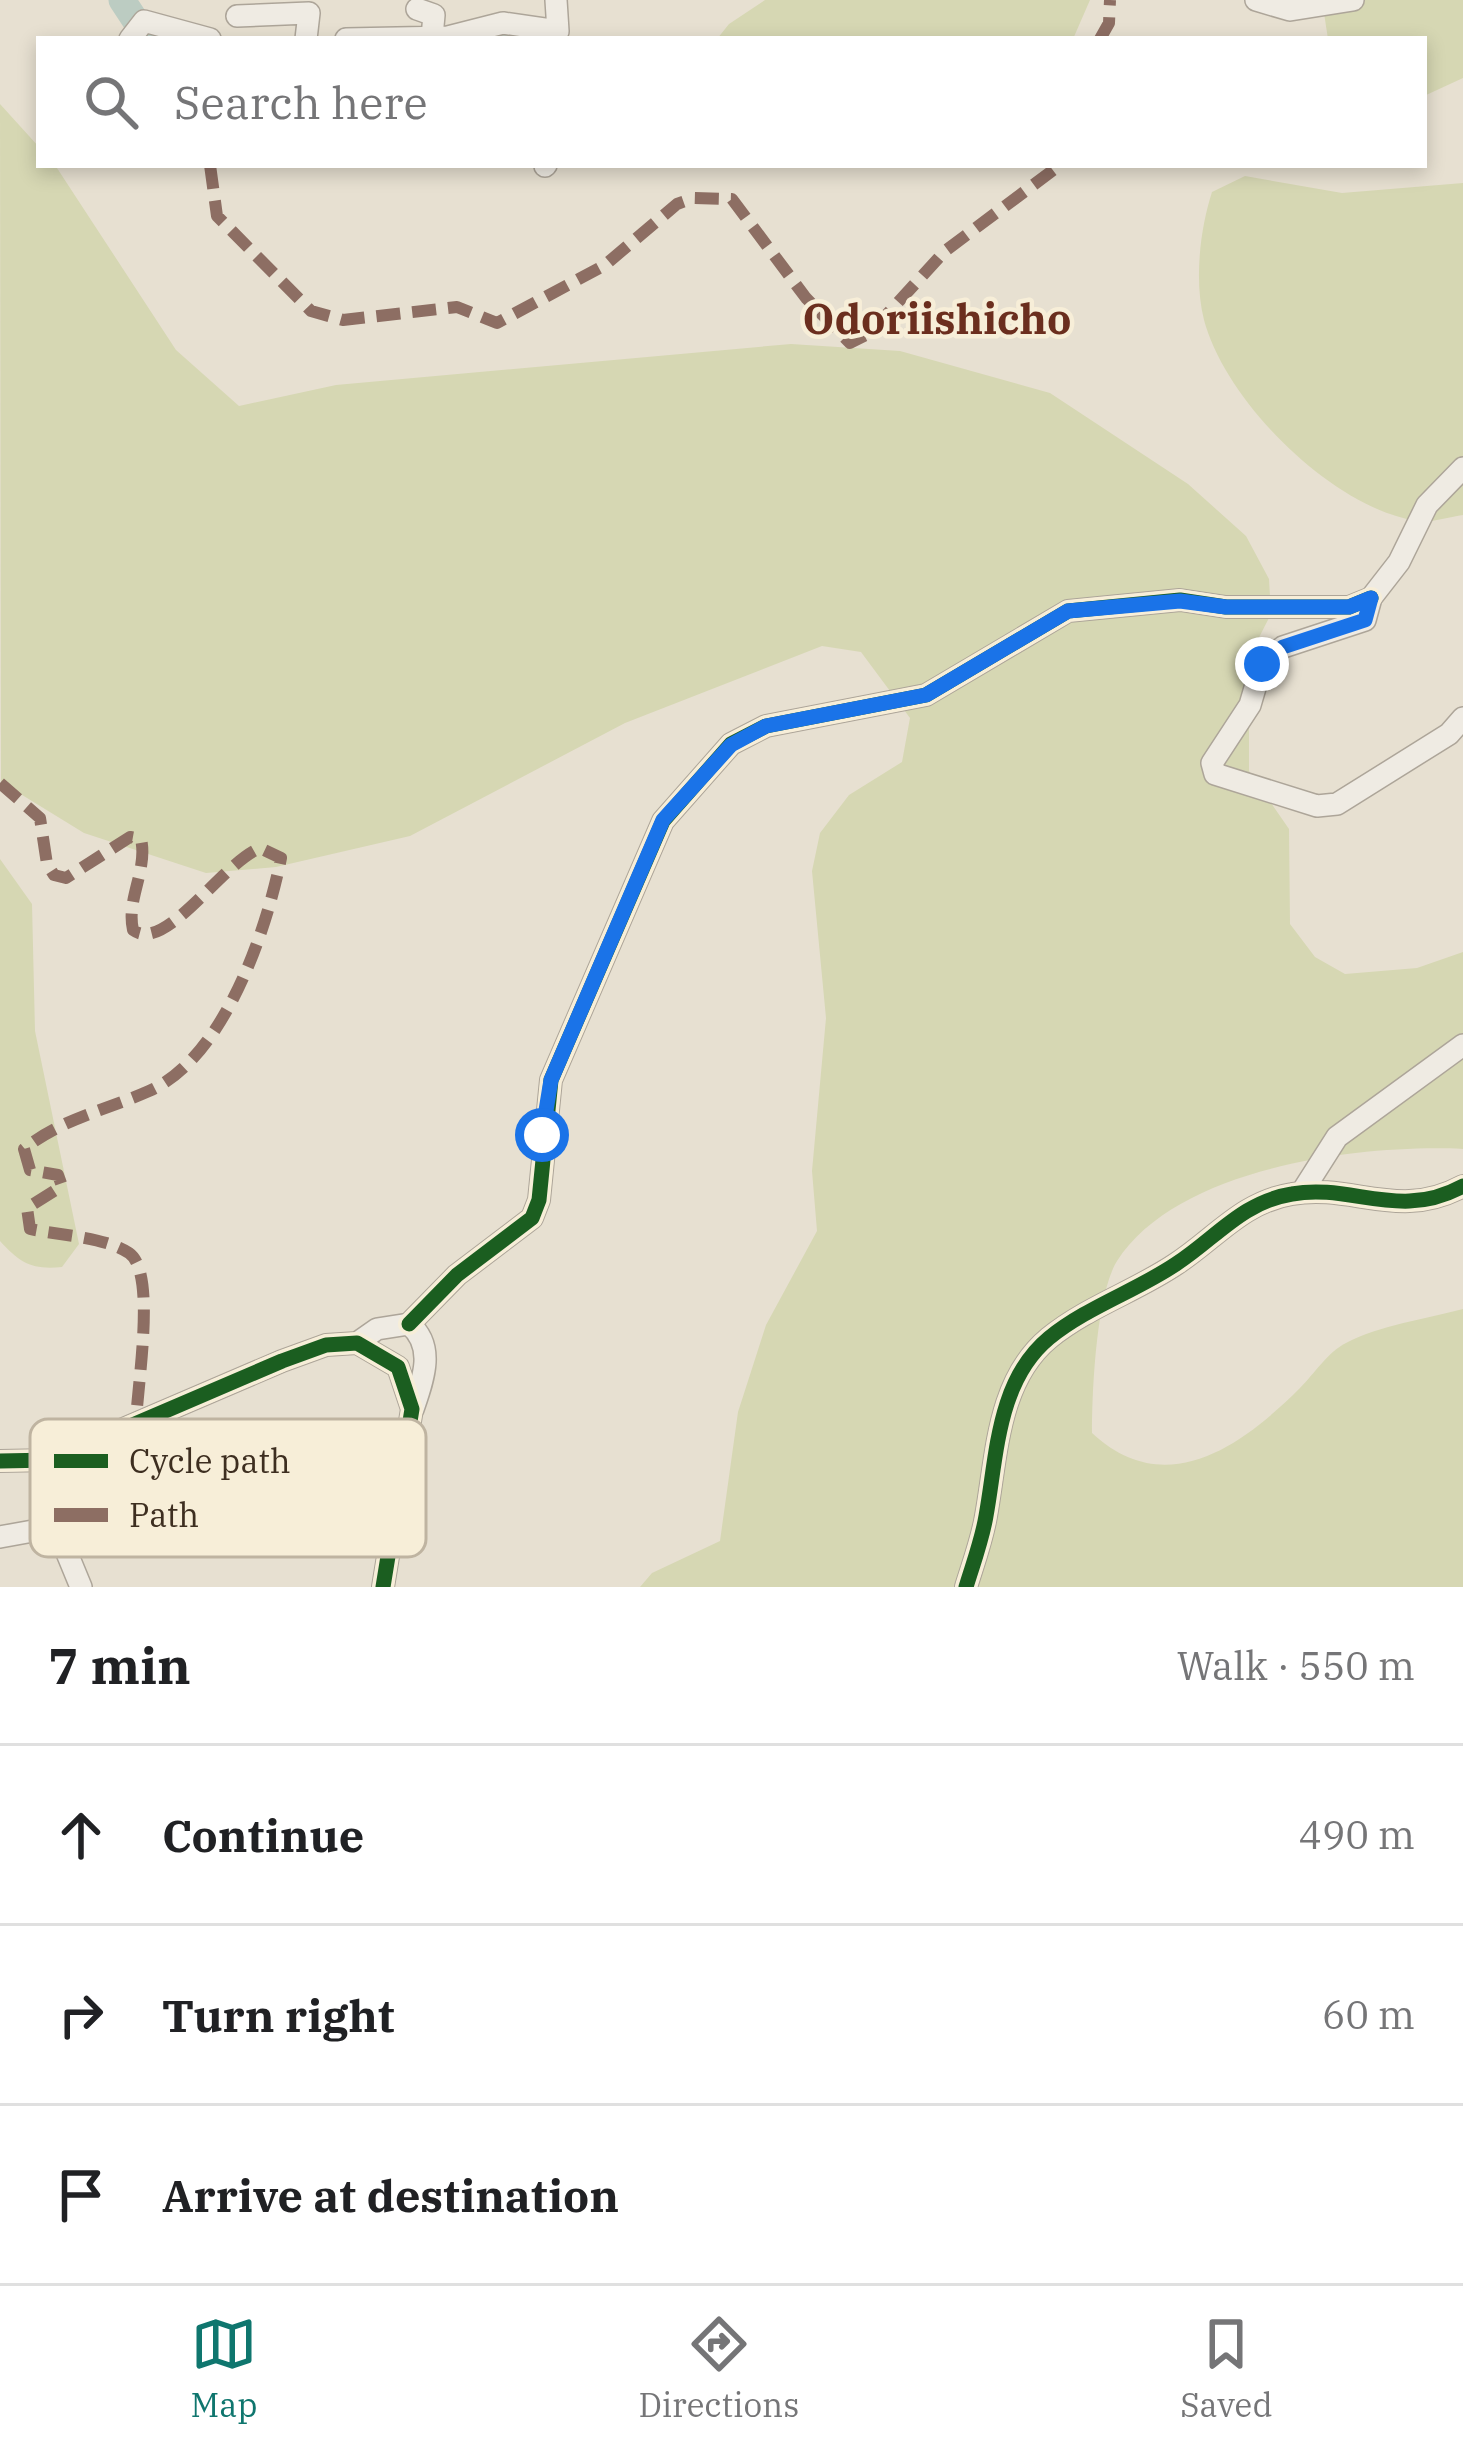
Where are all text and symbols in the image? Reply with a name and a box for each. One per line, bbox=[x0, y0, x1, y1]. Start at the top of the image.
search box bbox=[36, 36, 1427, 168]
icon: search bbox=[78, 69, 144, 135]
text: Search here bbox=[174, 73, 428, 131]
district label: Odoriishicho bbox=[803, 291, 1071, 346]
route end bbox=[1235, 637, 1289, 691]
route start bbox=[515, 1108, 569, 1162]
legend bbox=[30, 1419, 426, 1557]
text: Cycle path bbox=[129, 1439, 290, 1482]
text: Path bbox=[129, 1493, 199, 1536]
text: 7 min bbox=[48, 1632, 191, 1698]
text: Walk · 550 m bbox=[1177, 1640, 1415, 1691]
icon: ahead bbox=[48, 1802, 114, 1868]
text: Continue bbox=[162, 1806, 364, 1864]
text: 490 m bbox=[1299, 1809, 1415, 1860]
icon: right bbox=[48, 1982, 114, 2048]
text: Turn right bbox=[162, 1986, 394, 2044]
text: 60 m bbox=[1322, 1989, 1415, 2040]
icon: arrive bbox=[48, 2162, 114, 2228]
text: Arrive at destination bbox=[162, 2166, 619, 2224]
tab: Map bbox=[190, 2311, 257, 2426]
tab: Directions bbox=[638, 2311, 799, 2426]
tab: Saved bbox=[1180, 2311, 1273, 2426]

